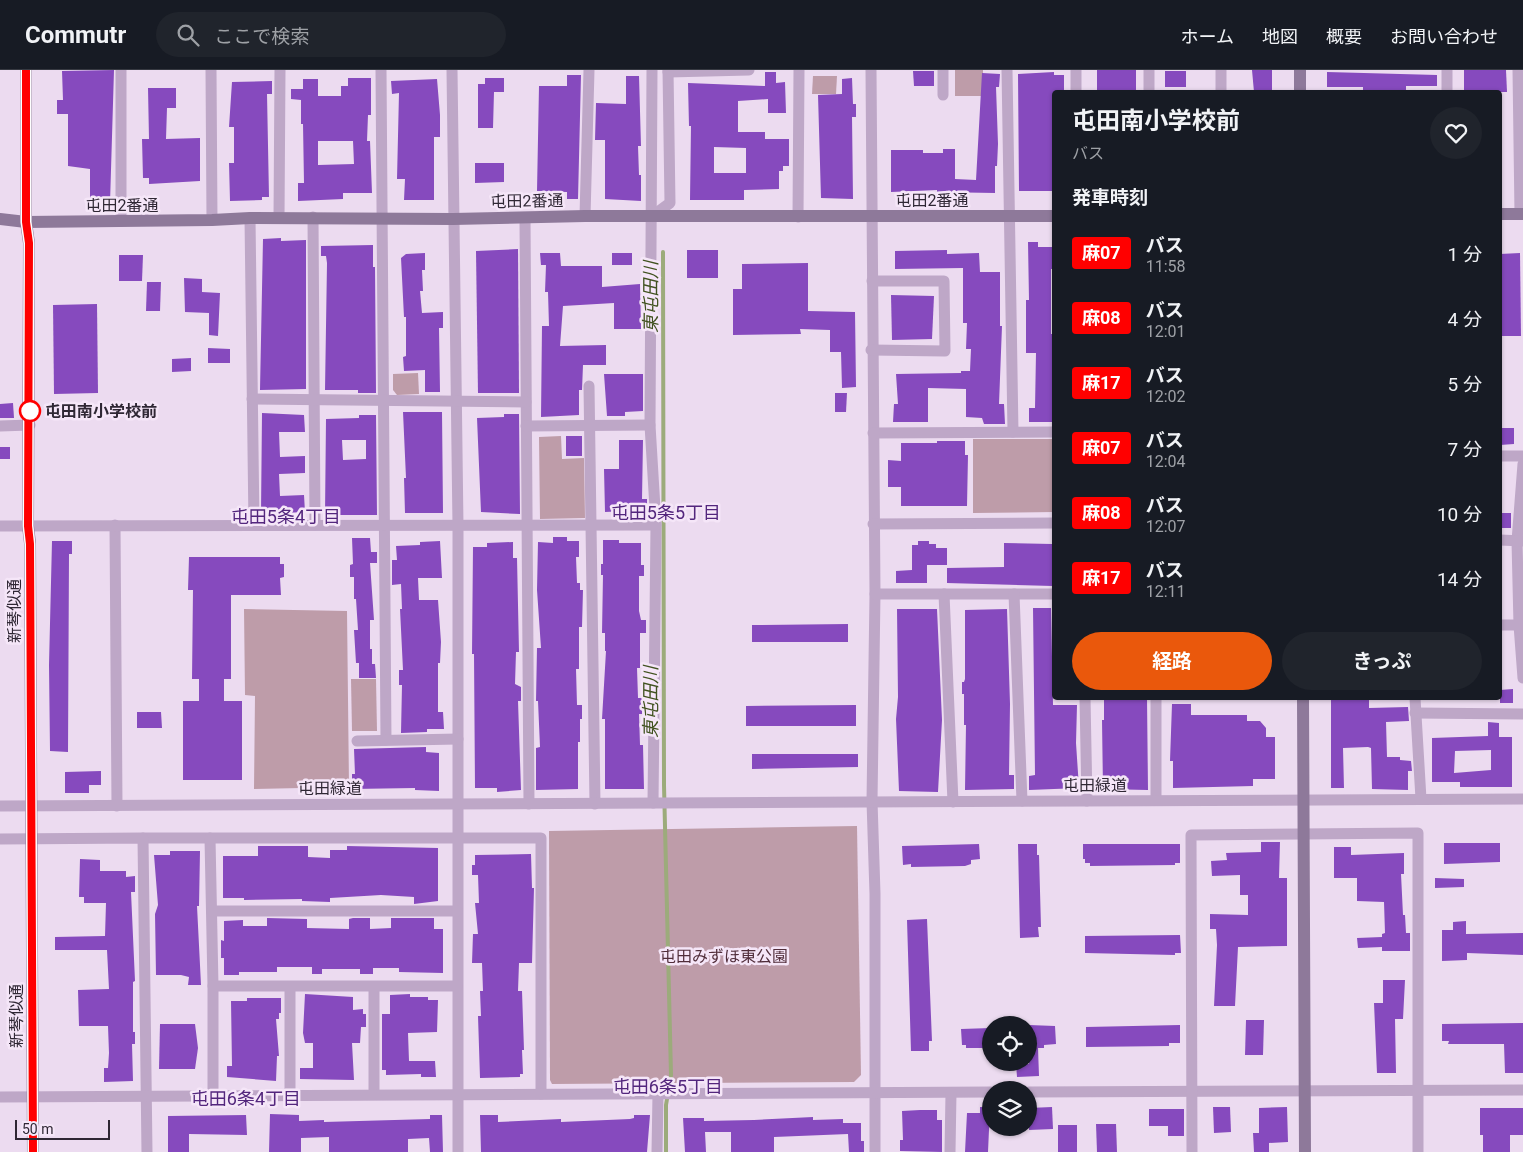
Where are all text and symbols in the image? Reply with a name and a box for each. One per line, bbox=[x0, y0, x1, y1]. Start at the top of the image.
search box bbox=[156, 12, 506, 57]
text: Commutr bbox=[25, 21, 126, 49]
icon: search bbox=[174, 21, 202, 49]
text: ここで検索 bbox=[214, 25, 309, 48]
text: ホーム bbox=[1181, 26, 1234, 47]
text: 地図 bbox=[1262, 26, 1298, 47]
text: 概要 bbox=[1326, 26, 1362, 47]
text: お問い合わせ bbox=[1390, 26, 1498, 47]
text: 屯田南小学校前 bbox=[1072, 107, 1240, 135]
button: heart bbox=[1430, 107, 1482, 159]
text: バス bbox=[1072, 144, 1104, 163]
text: 発車時刻 bbox=[1072, 186, 1148, 209]
street label: 屯田2番通 bbox=[490, 191, 564, 211]
street label: 屯田2番通 bbox=[896, 191, 969, 210]
street label: 屯田2番通 bbox=[86, 196, 159, 215]
text: バス bbox=[1146, 234, 1184, 257]
text: 麻07 bbox=[1082, 242, 1121, 263]
text: 1 分 bbox=[1448, 243, 1482, 266]
text: 11:58 bbox=[1146, 257, 1186, 276]
water label: 東屯田川 bbox=[640, 259, 661, 333]
text: バス bbox=[1146, 299, 1184, 322]
text: 麻08 bbox=[1082, 307, 1121, 328]
text: 4 分 bbox=[1448, 308, 1482, 331]
text: 12:01 bbox=[1146, 322, 1186, 341]
text: バス bbox=[1146, 364, 1184, 387]
text: 麻17 bbox=[1082, 372, 1121, 393]
text: 5 分 bbox=[1448, 373, 1482, 396]
text: 12:02 bbox=[1146, 387, 1186, 406]
marker: 屯田南小学校前 bbox=[19, 400, 41, 422]
place label: 屯田南小学校前 bbox=[45, 402, 157, 421]
text: バス bbox=[1146, 429, 1184, 452]
text: 麻07 bbox=[1082, 437, 1121, 458]
text: 7 分 bbox=[1448, 438, 1482, 461]
text: 12:04 bbox=[1146, 452, 1186, 471]
text: バス bbox=[1146, 494, 1184, 517]
district label: 屯田5条5丁目 bbox=[611, 502, 721, 523]
text: 麻08 bbox=[1082, 502, 1121, 523]
text: 10 分 bbox=[1437, 503, 1482, 526]
district label: 屯田5条4丁目 bbox=[231, 506, 341, 527]
text: 12:07 bbox=[1146, 517, 1186, 536]
text: バス bbox=[1146, 559, 1184, 582]
text: 麻17 bbox=[1082, 567, 1121, 588]
text: 14 分 bbox=[1437, 568, 1482, 591]
street label: 新琴似通 bbox=[5, 579, 24, 643]
text: 12:11 bbox=[1146, 582, 1186, 601]
button: 経路 bbox=[1072, 632, 1272, 690]
button: きっぷ bbox=[1282, 632, 1482, 690]
water label: 東屯田川 bbox=[640, 664, 661, 738]
street label: 屯田緑道 bbox=[1063, 776, 1127, 795]
street label: 屯田緑道 bbox=[298, 779, 362, 798]
park label: 屯田みずほ東公園 bbox=[660, 947, 788, 966]
street label: 新琴似通 bbox=[7, 984, 26, 1048]
map controls bbox=[982, 1016, 1037, 1136]
button: locate bbox=[982, 1016, 1037, 1071]
district label: 屯田6条5丁目 bbox=[613, 1076, 723, 1097]
button: layers bbox=[982, 1081, 1037, 1136]
district label: 屯田6条4丁目 bbox=[191, 1088, 301, 1109]
scale bar bbox=[15, 1117, 110, 1140]
text: 50 m bbox=[22, 1121, 54, 1137]

